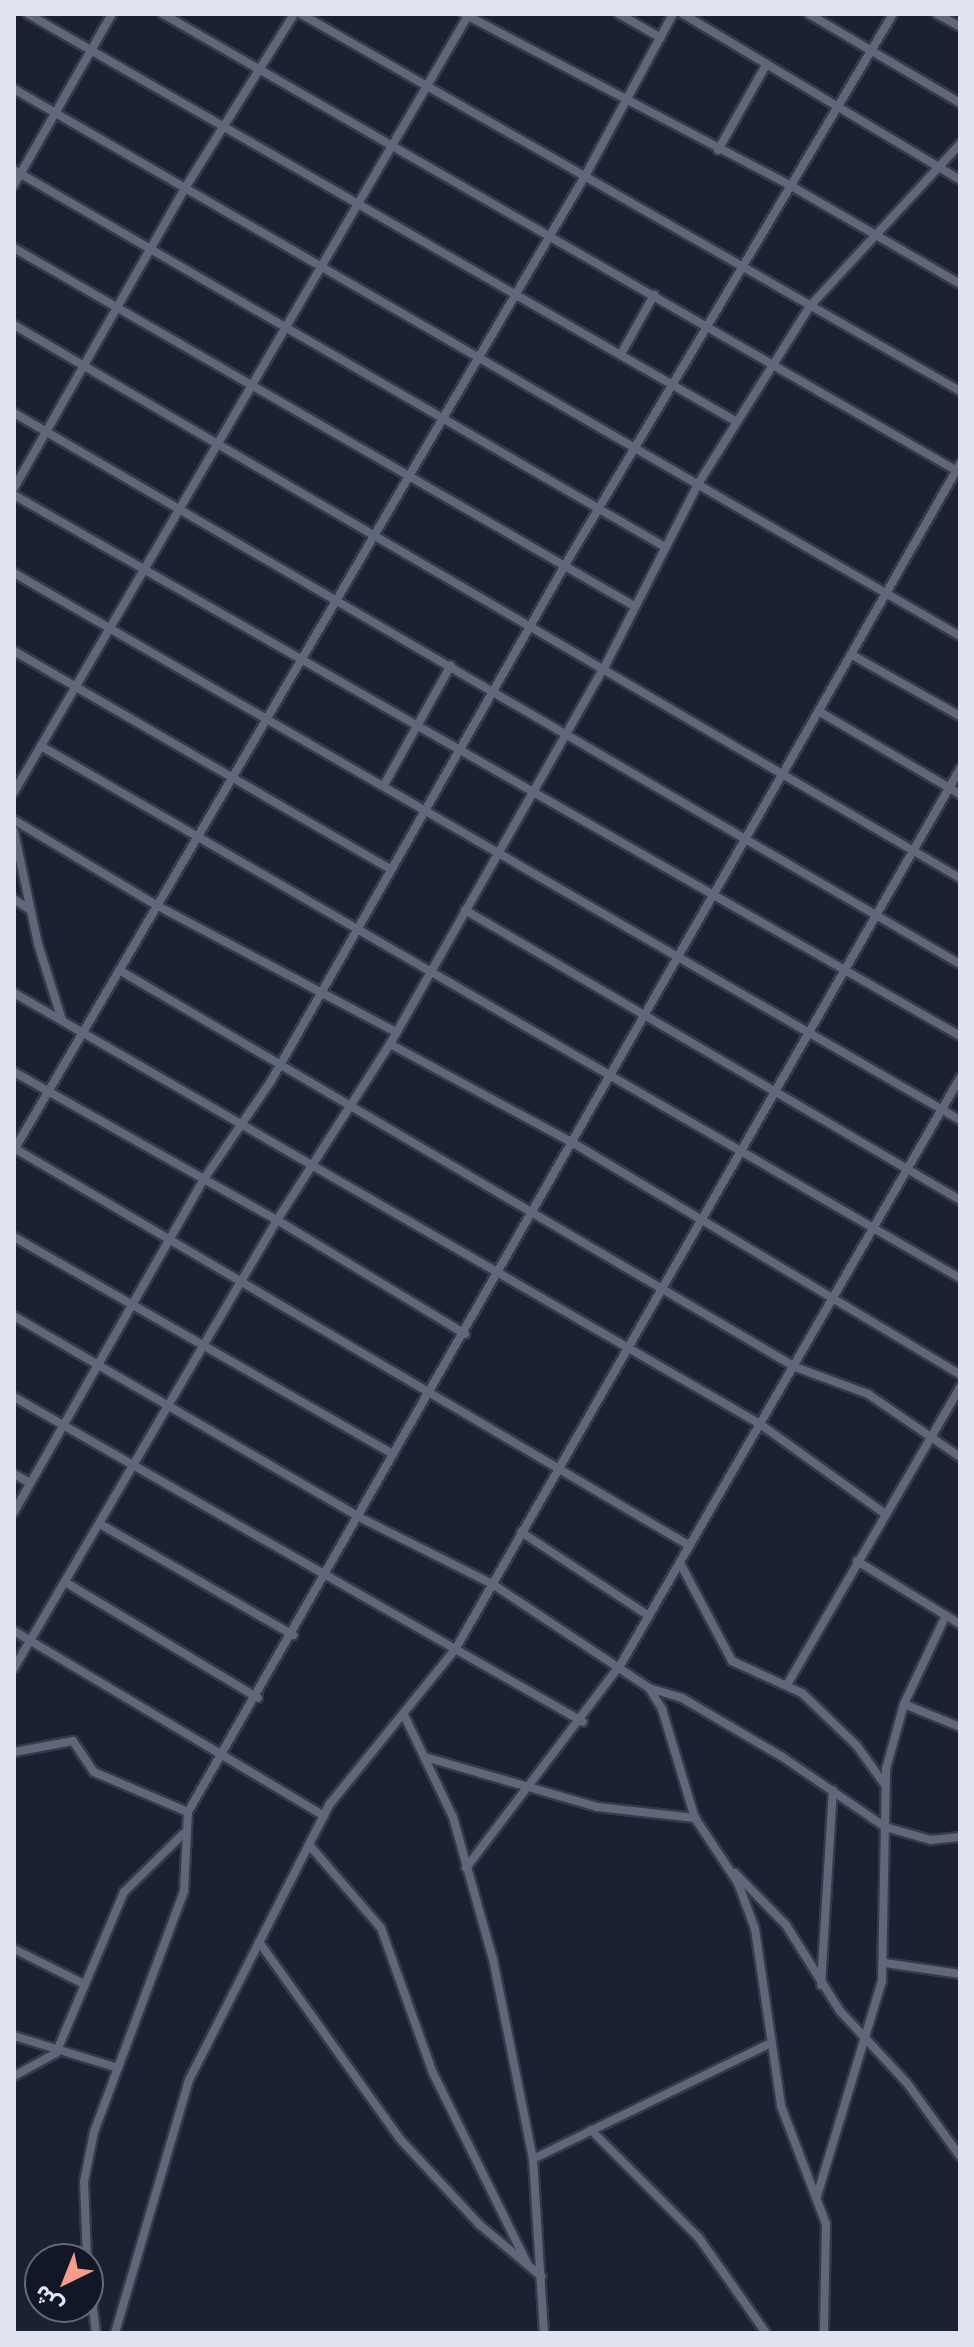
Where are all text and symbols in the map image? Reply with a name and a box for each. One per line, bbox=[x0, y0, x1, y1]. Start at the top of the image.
north arrow bbox=[24, 2243, 104, 2323]
text: ش bbox=[28, 2279, 69, 2320]

